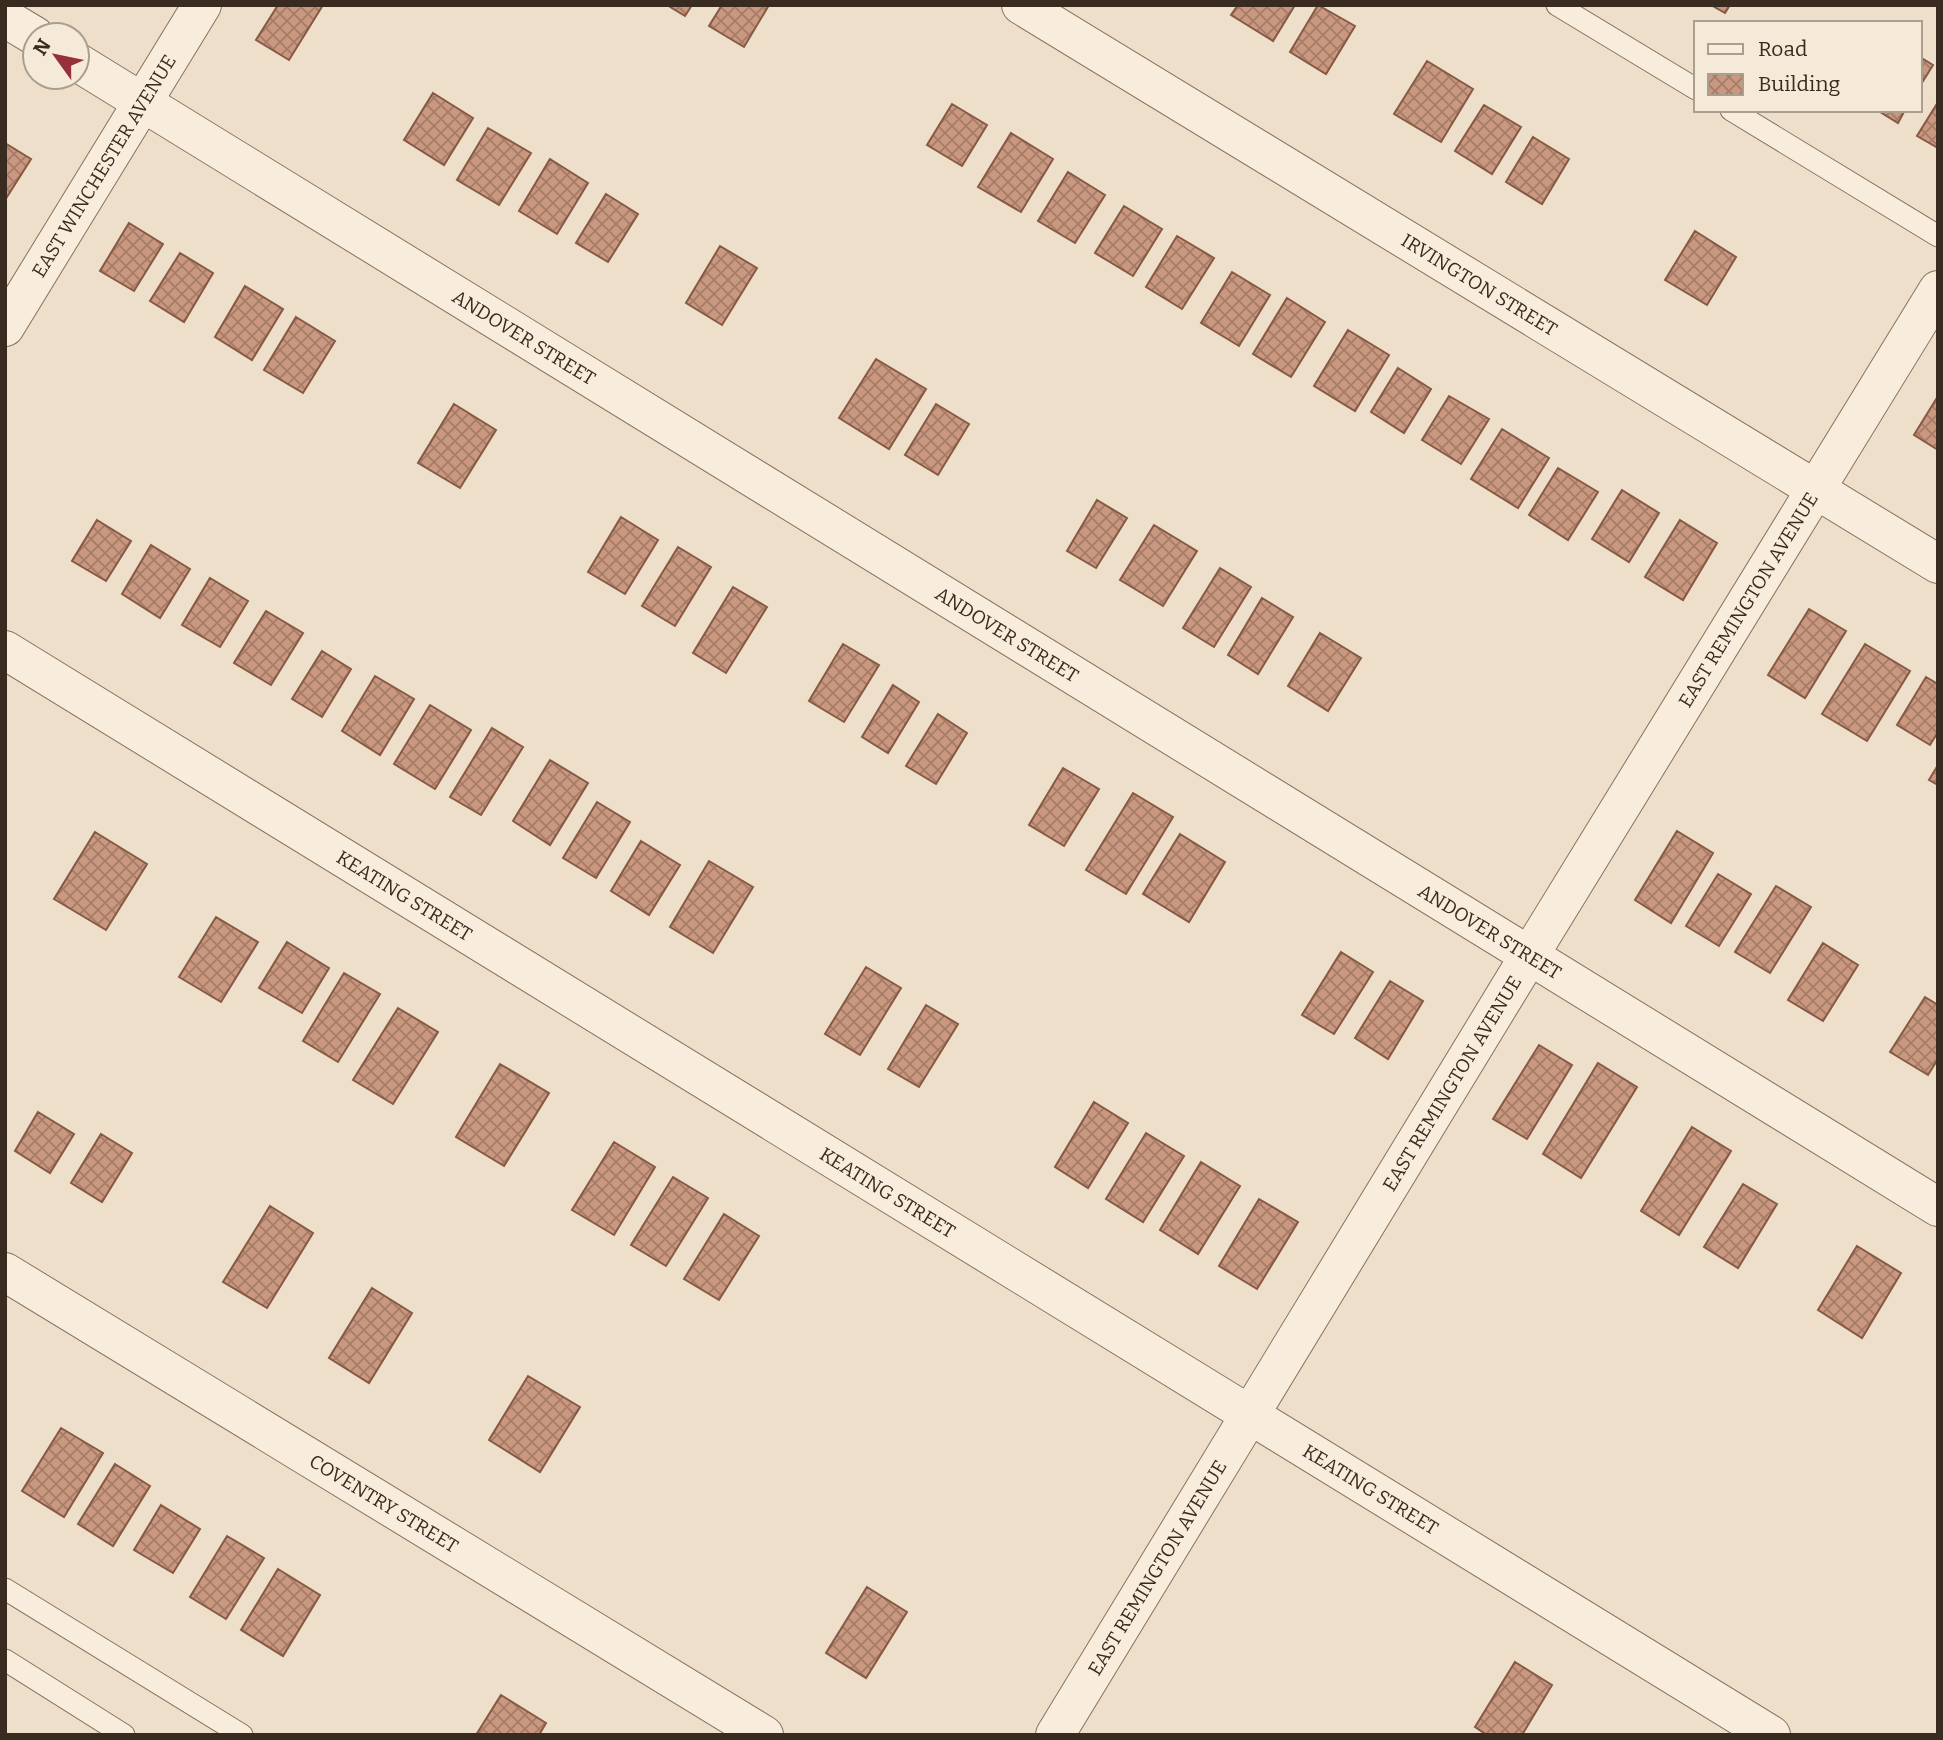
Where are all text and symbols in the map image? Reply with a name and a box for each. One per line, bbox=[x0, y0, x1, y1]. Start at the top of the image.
north arrow bbox=[21, 21, 91, 91]
legend bbox=[1694, 21, 1922, 112]
text: N bbox=[29, 34, 56, 59]
text: Road bbox=[1758, 36, 1807, 62]
street label: EAST WINCHESTER AVENUE bbox=[27, 50, 180, 281]
text: Building bbox=[1758, 71, 1841, 97]
street label: IRVINGTON STREET bbox=[1397, 228, 1562, 341]
street label: ANDOVER STREET bbox=[448, 284, 600, 390]
street label: EAST REMINGTON AVENUE bbox=[1673, 488, 1822, 711]
street label: ANDOVER STREET bbox=[931, 582, 1083, 687]
street label: KEATING STREET bbox=[333, 845, 476, 946]
street label: ANDOVER STREET bbox=[1414, 879, 1566, 984]
street label: EAST REMINGTON AVENUE bbox=[1377, 971, 1526, 1195]
street label: KEATING STREET bbox=[816, 1142, 960, 1243]
street label: KEATING STREET bbox=[1299, 1439, 1443, 1539]
street label: COVENTRY STREET bbox=[305, 1449, 463, 1557]
street label: EAST REMINGTON AVENUE bbox=[1083, 1456, 1231, 1679]

